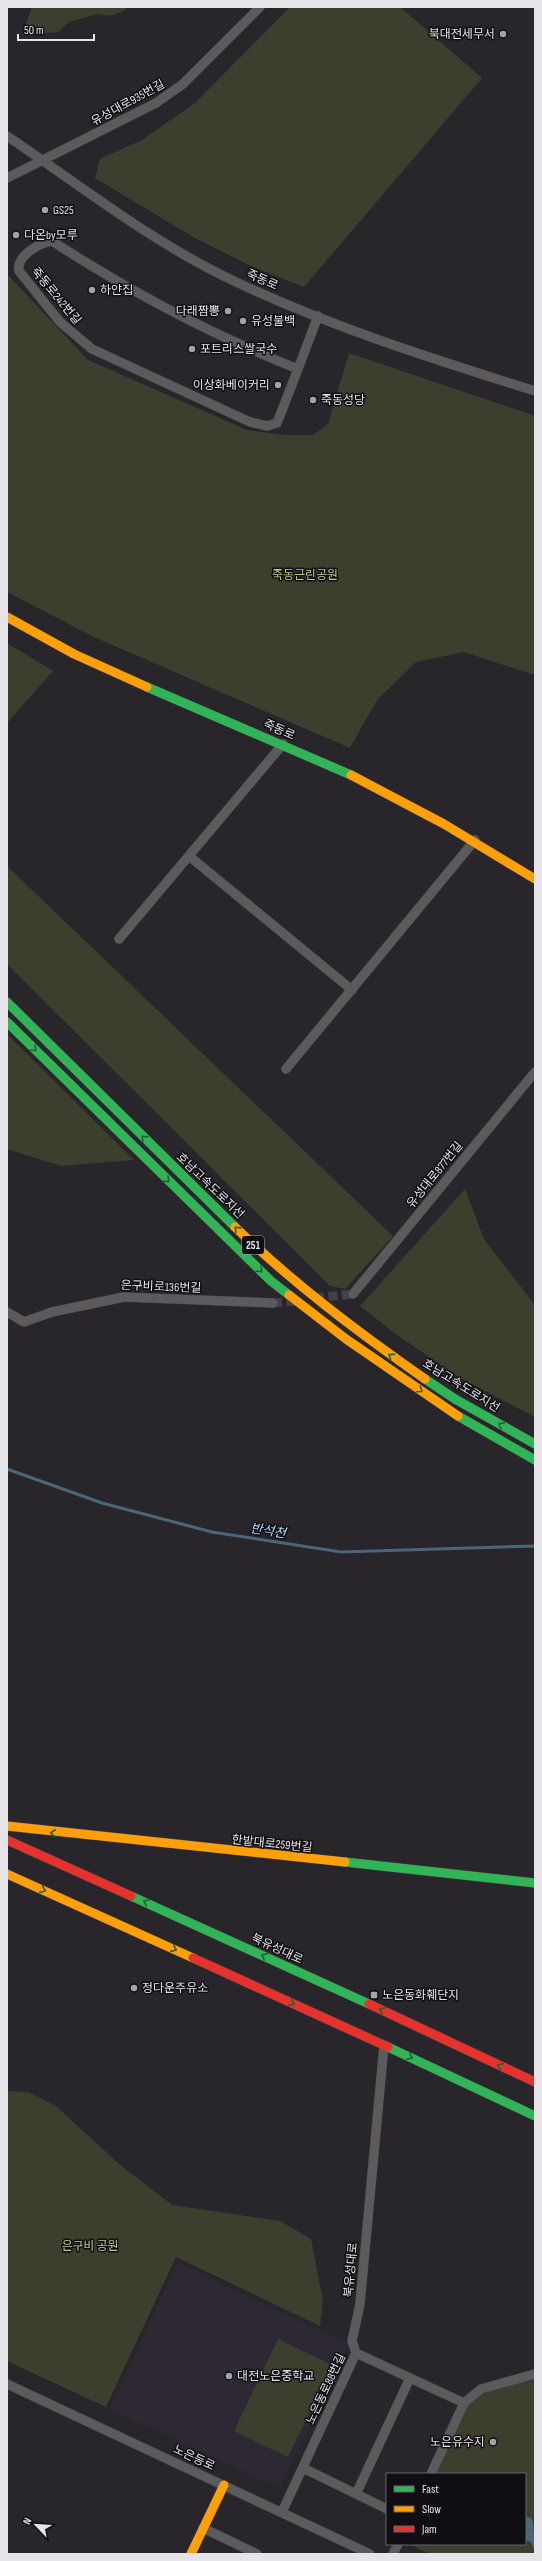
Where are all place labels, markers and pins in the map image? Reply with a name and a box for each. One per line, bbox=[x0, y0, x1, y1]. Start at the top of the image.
place label: 북대전세무서 bbox=[429, 27, 495, 42]
marker: 북대전세무서 bbox=[498, 29, 508, 39]
place label: GS25 bbox=[53, 203, 74, 218]
marker: GS25 bbox=[40, 205, 50, 215]
place label: 다온by모루 bbox=[24, 228, 78, 243]
marker: 다온by모루 bbox=[11, 230, 21, 240]
place label: 하얀집 bbox=[100, 283, 133, 298]
marker: 하얀집 bbox=[87, 285, 97, 295]
place label: 다래짬뽕 bbox=[176, 304, 220, 319]
marker: 다래짬뽕 bbox=[223, 306, 233, 316]
place label: 유성불백 bbox=[251, 314, 295, 329]
marker: 유성불백 bbox=[238, 316, 248, 326]
place label: 포트리스쌀국수 bbox=[200, 342, 277, 357]
marker: 포트리스쌀국수 bbox=[187, 344, 197, 354]
place label: 이상화베이커리 bbox=[193, 378, 270, 393]
marker: 이상화베이커리 bbox=[273, 380, 283, 390]
place label: 죽동성당 bbox=[321, 393, 365, 408]
marker: 죽동성당 bbox=[308, 395, 318, 405]
place label: 정다운주유소 bbox=[142, 1981, 208, 1996]
marker: 정다운주유소 bbox=[129, 1983, 139, 1993]
place label: 노은동화훼단지 bbox=[382, 1988, 459, 2003]
marker: 노은동화훼단지 bbox=[369, 1990, 379, 2000]
place label: 대전노은중학교 bbox=[237, 2369, 314, 2384]
marker: 대전노은중학교 bbox=[224, 2371, 234, 2381]
place label: 노은유수지 bbox=[430, 2435, 485, 2450]
marker: 노은유수지 bbox=[488, 2437, 498, 2447]

